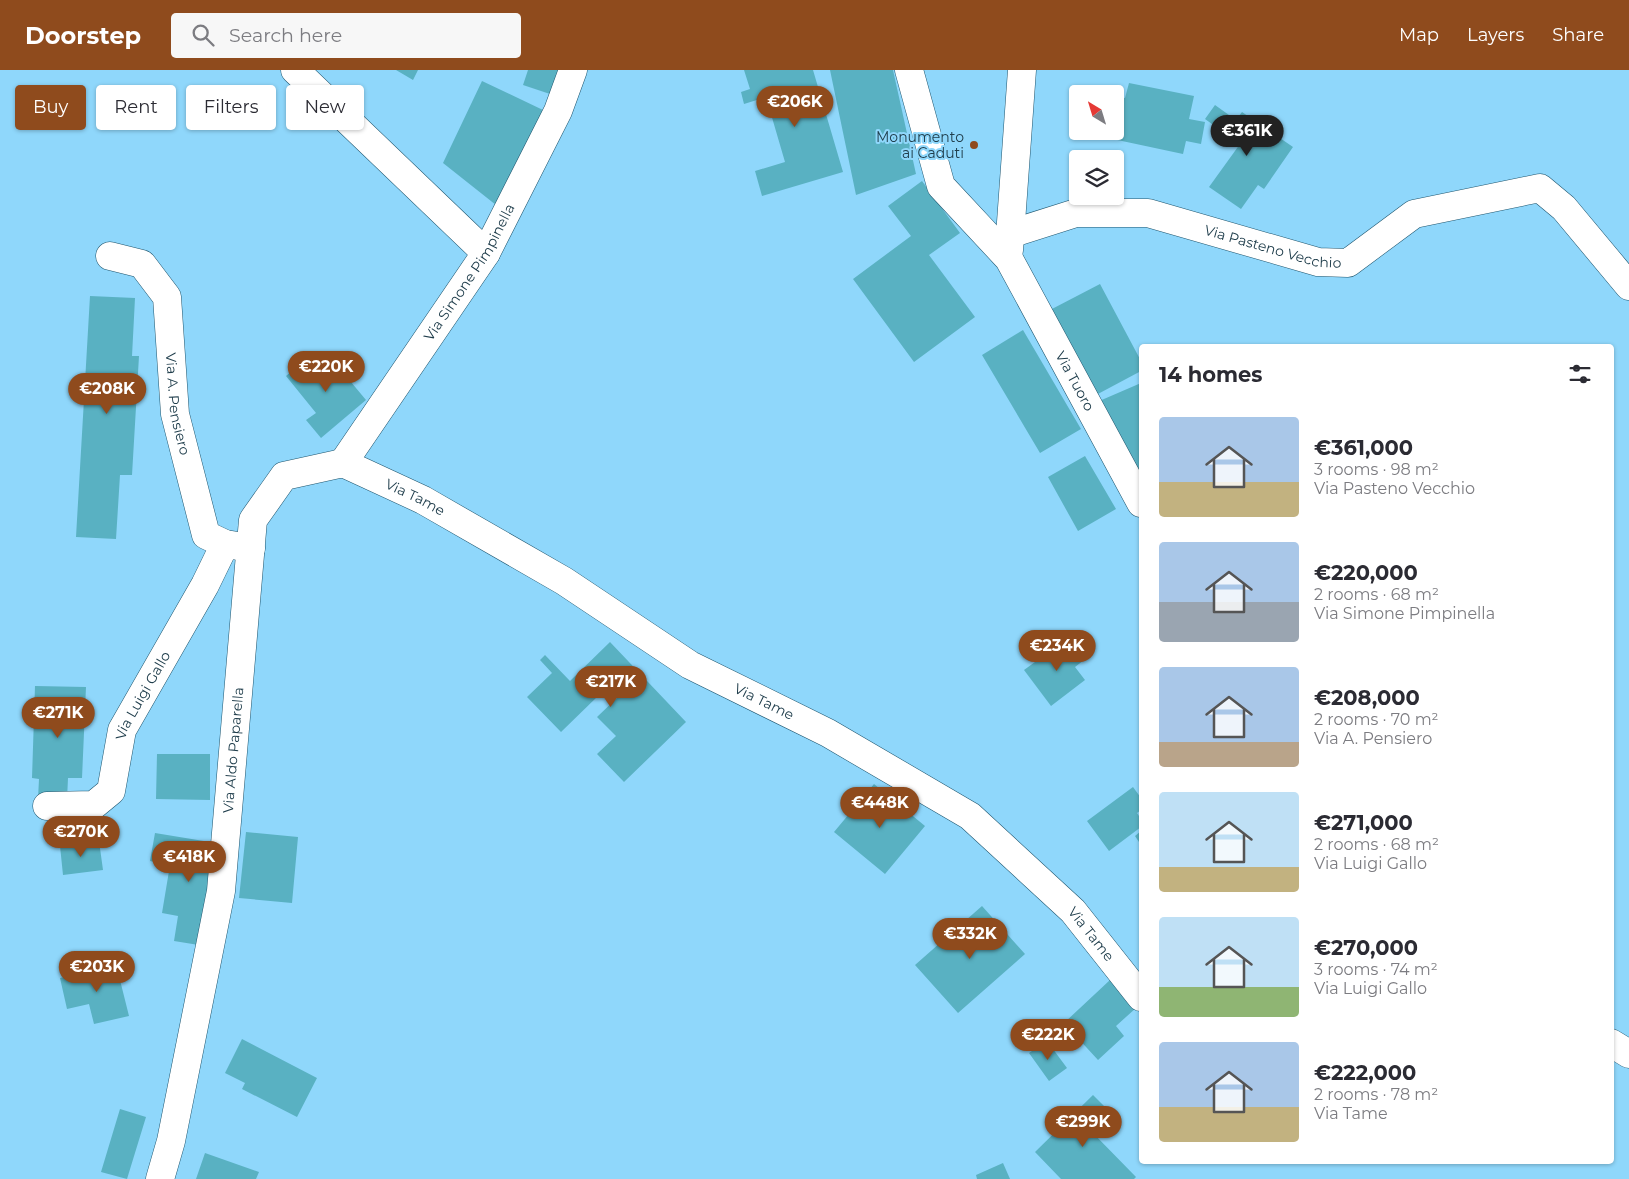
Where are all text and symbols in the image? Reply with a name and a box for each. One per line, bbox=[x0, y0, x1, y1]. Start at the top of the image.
search box bbox=[171, 13, 521, 58]
text: Doorstep bbox=[25, 21, 141, 50]
icon: search bbox=[189, 21, 217, 49]
text: Search here bbox=[229, 24, 342, 47]
text: Map bbox=[1399, 24, 1439, 46]
text: Layers bbox=[1467, 24, 1524, 46]
text: Share bbox=[1552, 24, 1604, 46]
chip: Buy bbox=[15, 85, 86, 130]
chip: Rent bbox=[96, 85, 176, 130]
chip: Filters bbox=[186, 85, 276, 130]
chip: New bbox=[286, 85, 364, 130]
pin: €206K bbox=[760, 85, 830, 128]
north arrow bbox=[1069, 85, 1124, 140]
map controls bbox=[1069, 85, 1124, 205]
text: €206K bbox=[767, 92, 823, 111]
pin: €361K bbox=[1212, 114, 1282, 157]
text: €361K bbox=[1222, 121, 1272, 140]
place label: Monumento ai Caduti bbox=[876, 128, 964, 162]
marker: Monumento ai Caduti bbox=[968, 139, 980, 151]
button: layers bbox=[1069, 150, 1124, 205]
street label: Via Simone Pimpinella bbox=[420, 201, 519, 344]
street label: Via Pasteno Vecchio bbox=[1202, 221, 1342, 272]
street label: Via Tuoro bbox=[1052, 348, 1099, 414]
pin: €220K bbox=[291, 350, 361, 393]
street label: Via A. Pensiero bbox=[162, 352, 194, 457]
text: €220K bbox=[299, 357, 353, 376]
icon: filters bbox=[1566, 360, 1594, 388]
text: 14 homes bbox=[1159, 362, 1263, 387]
pin: €208K bbox=[72, 372, 142, 415]
text: €208K bbox=[79, 379, 135, 398]
text: €361,000 bbox=[1314, 435, 1413, 460]
icon: home bbox=[1199, 437, 1259, 497]
text: 3 rooms · 98 m² bbox=[1314, 460, 1439, 479]
street label: Via Tame bbox=[382, 475, 448, 520]
text: Via Pasteno Vecchio bbox=[1314, 479, 1475, 498]
text: €220,000 bbox=[1314, 560, 1418, 585]
icon: home bbox=[1199, 562, 1259, 622]
text: 2 rooms · 68 m² bbox=[1314, 585, 1439, 604]
text: Via Simone Pimpinella bbox=[1314, 604, 1495, 623]
pin: €234K bbox=[1022, 630, 1092, 672]
text: €234K bbox=[1030, 636, 1084, 655]
street label: Via Luigi Gallo bbox=[111, 648, 174, 741]
pin: €217K bbox=[576, 666, 646, 708]
text: €217K bbox=[586, 672, 636, 691]
street label: Via Tame bbox=[731, 679, 797, 724]
text: €208,000 bbox=[1314, 685, 1420, 710]
street label: Via Aldo Paparella bbox=[219, 686, 248, 814]
icon: home bbox=[1199, 687, 1259, 747]
pin: €271K bbox=[23, 696, 93, 739]
text: €271K bbox=[33, 703, 83, 722]
text: 2 rooms · 70 m² bbox=[1314, 710, 1439, 729]
text: Via A. Pensiero bbox=[1314, 729, 1432, 748]
pin: €448K bbox=[845, 786, 915, 829]
text: €448K bbox=[851, 793, 909, 812]
text: €271,000 bbox=[1314, 810, 1413, 835]
icon: home bbox=[1199, 812, 1259, 872]
pin: €270K bbox=[46, 816, 116, 858]
text: €270K bbox=[54, 822, 108, 841]
text: 2 rooms · 68 m² bbox=[1314, 835, 1439, 854]
pin: €418K bbox=[154, 840, 224, 883]
text: €418K bbox=[163, 847, 215, 866]
text: Via Luigi Gallo bbox=[1314, 854, 1427, 873]
street label: Via Tame bbox=[1064, 903, 1118, 965]
pin: €332K bbox=[935, 918, 1005, 960]
text: €332K bbox=[943, 924, 997, 943]
text: €270,000 bbox=[1314, 935, 1418, 960]
icon: home bbox=[1199, 937, 1259, 997]
pin: €203K bbox=[62, 950, 132, 993]
text: €203K bbox=[70, 957, 124, 976]
text: 3 rooms · 74 m² bbox=[1314, 960, 1438, 979]
text: Via Luigi Gallo bbox=[1314, 979, 1427, 998]
pin: €222K bbox=[1013, 1018, 1083, 1061]
text: €222K bbox=[1021, 1025, 1075, 1044]
text: €222,000 bbox=[1314, 1060, 1416, 1085]
icon: home bbox=[1199, 1062, 1259, 1122]
text: 2 rooms · 78 m² bbox=[1314, 1085, 1438, 1104]
text: Via Tame bbox=[1314, 1104, 1388, 1123]
pin: €299K bbox=[1048, 1106, 1118, 1148]
text: €299K bbox=[1056, 1112, 1110, 1131]

